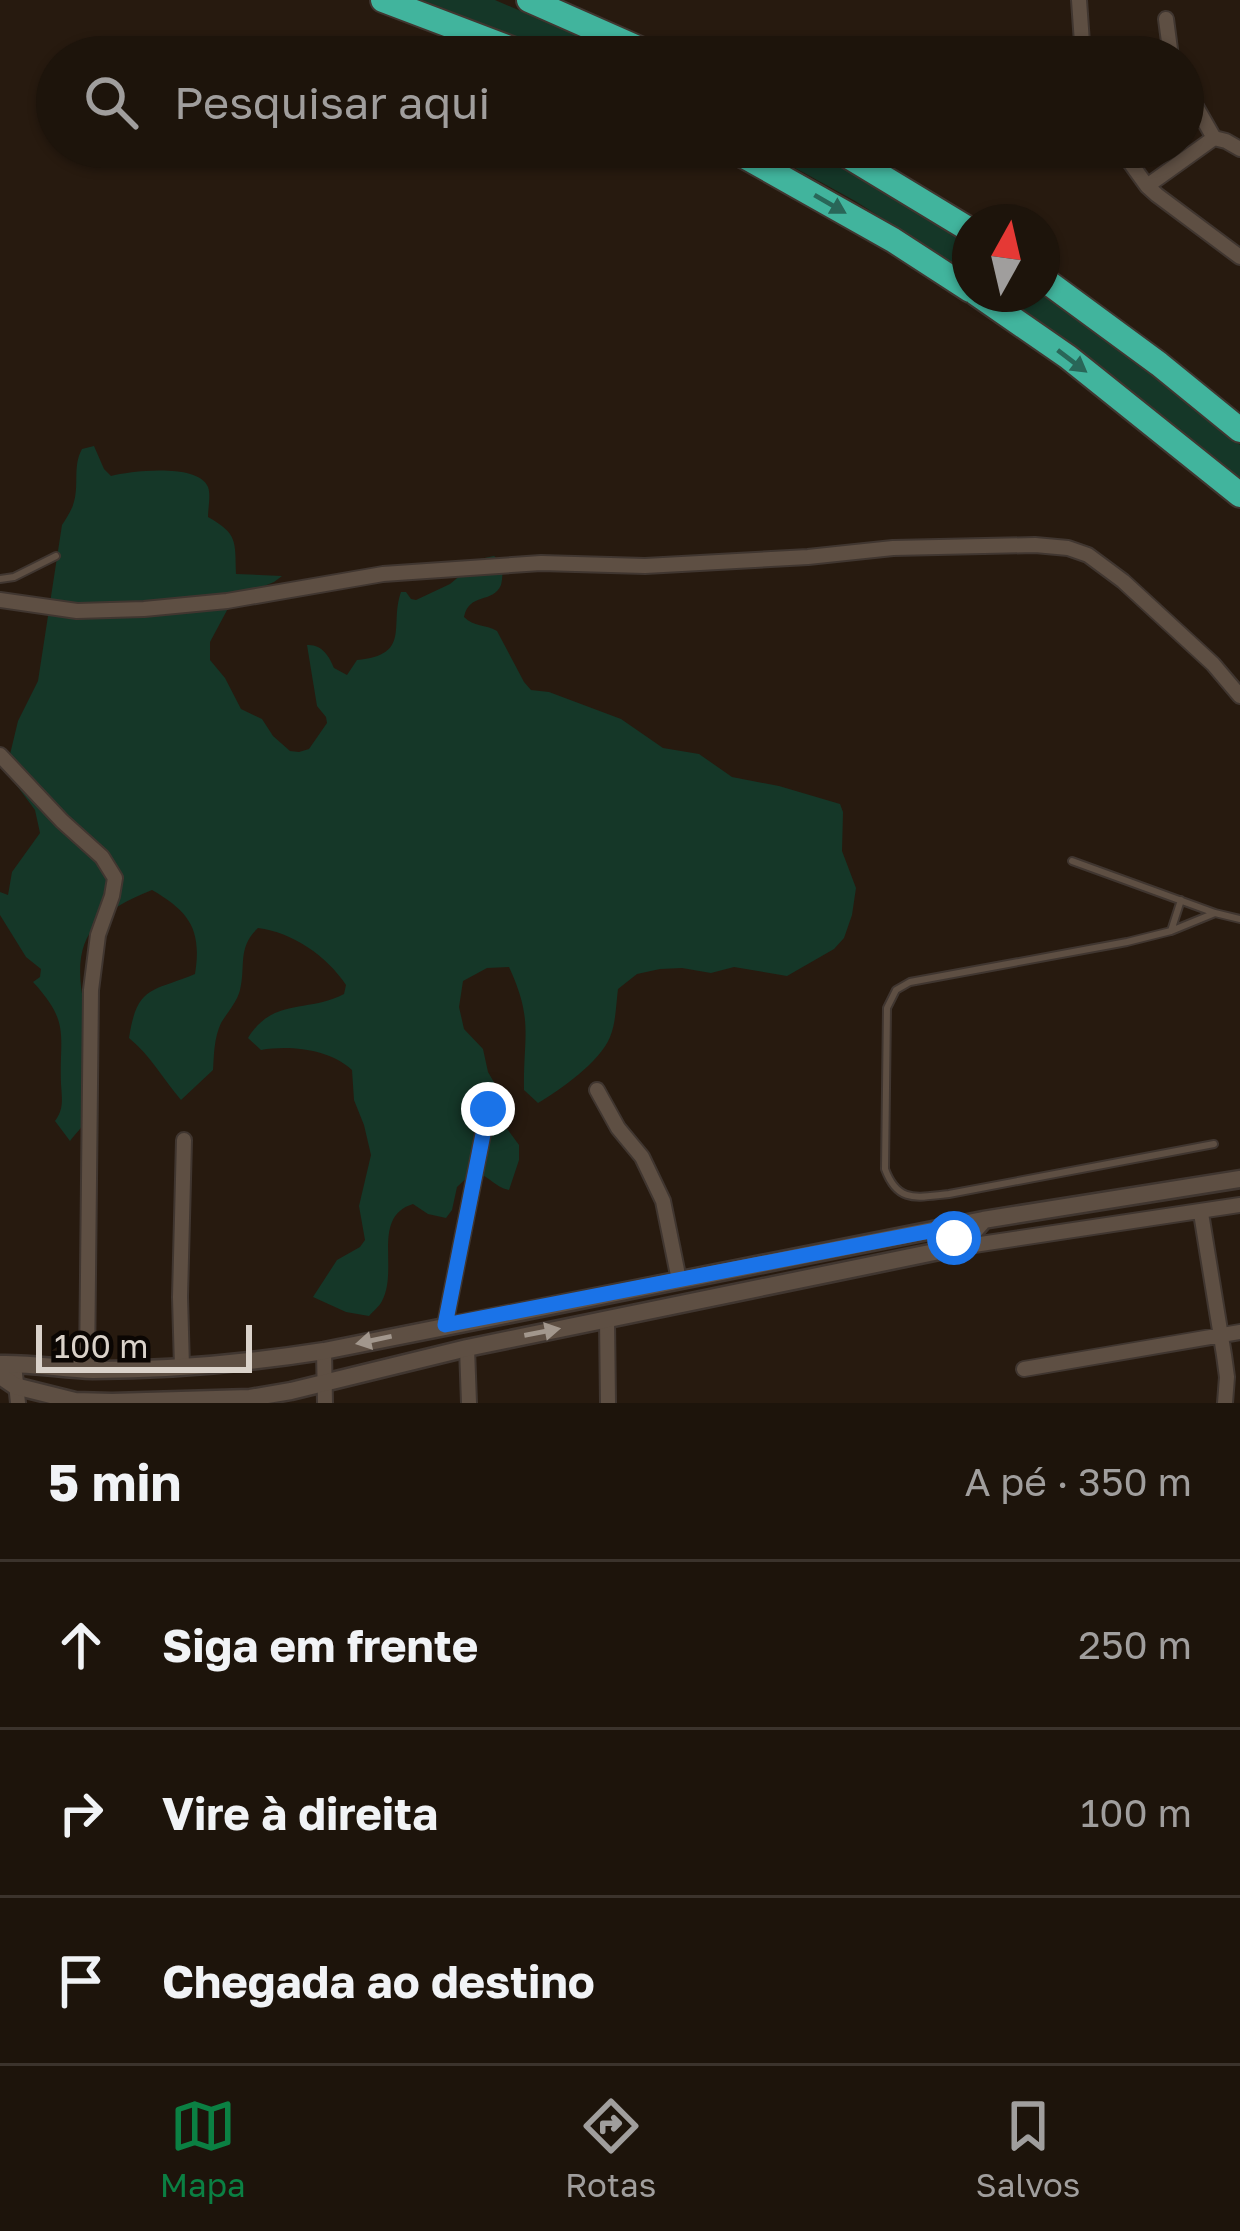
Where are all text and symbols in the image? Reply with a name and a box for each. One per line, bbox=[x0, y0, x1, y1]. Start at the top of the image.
search box bbox=[36, 36, 1204, 168]
icon: search bbox=[78, 69, 144, 135]
text: Pesquisar aqui bbox=[174, 75, 490, 129]
one-way arrow bbox=[814, 192, 847, 213]
north arrow bbox=[952, 204, 1060, 312]
one-way arrow bbox=[1057, 348, 1088, 373]
route end bbox=[461, 1082, 515, 1136]
route start bbox=[927, 1211, 981, 1265]
scale bar bbox=[36, 1319, 252, 1372]
one-way arrow bbox=[524, 1322, 562, 1341]
text: 100 m bbox=[54, 1326, 148, 1365]
one-way arrow bbox=[355, 1332, 393, 1351]
text: 5 min bbox=[48, 1451, 181, 1512]
text: A pé · 350 m bbox=[964, 1458, 1192, 1505]
icon: ahead bbox=[48, 1612, 114, 1678]
text: Siga em frente bbox=[162, 1618, 478, 1672]
text: 250 m bbox=[1078, 1621, 1192, 1668]
icon: right bbox=[48, 1780, 114, 1846]
text: Vire à direita bbox=[162, 1786, 438, 1840]
text: 100 m bbox=[1080, 1789, 1192, 1836]
icon: arrive bbox=[48, 1948, 114, 2014]
text: Chegada ao destino bbox=[162, 1954, 595, 2008]
tab: Mapa bbox=[160, 2093, 246, 2204]
tab: Rotas bbox=[565, 2093, 656, 2204]
tab: Salvos bbox=[976, 2093, 1080, 2204]

